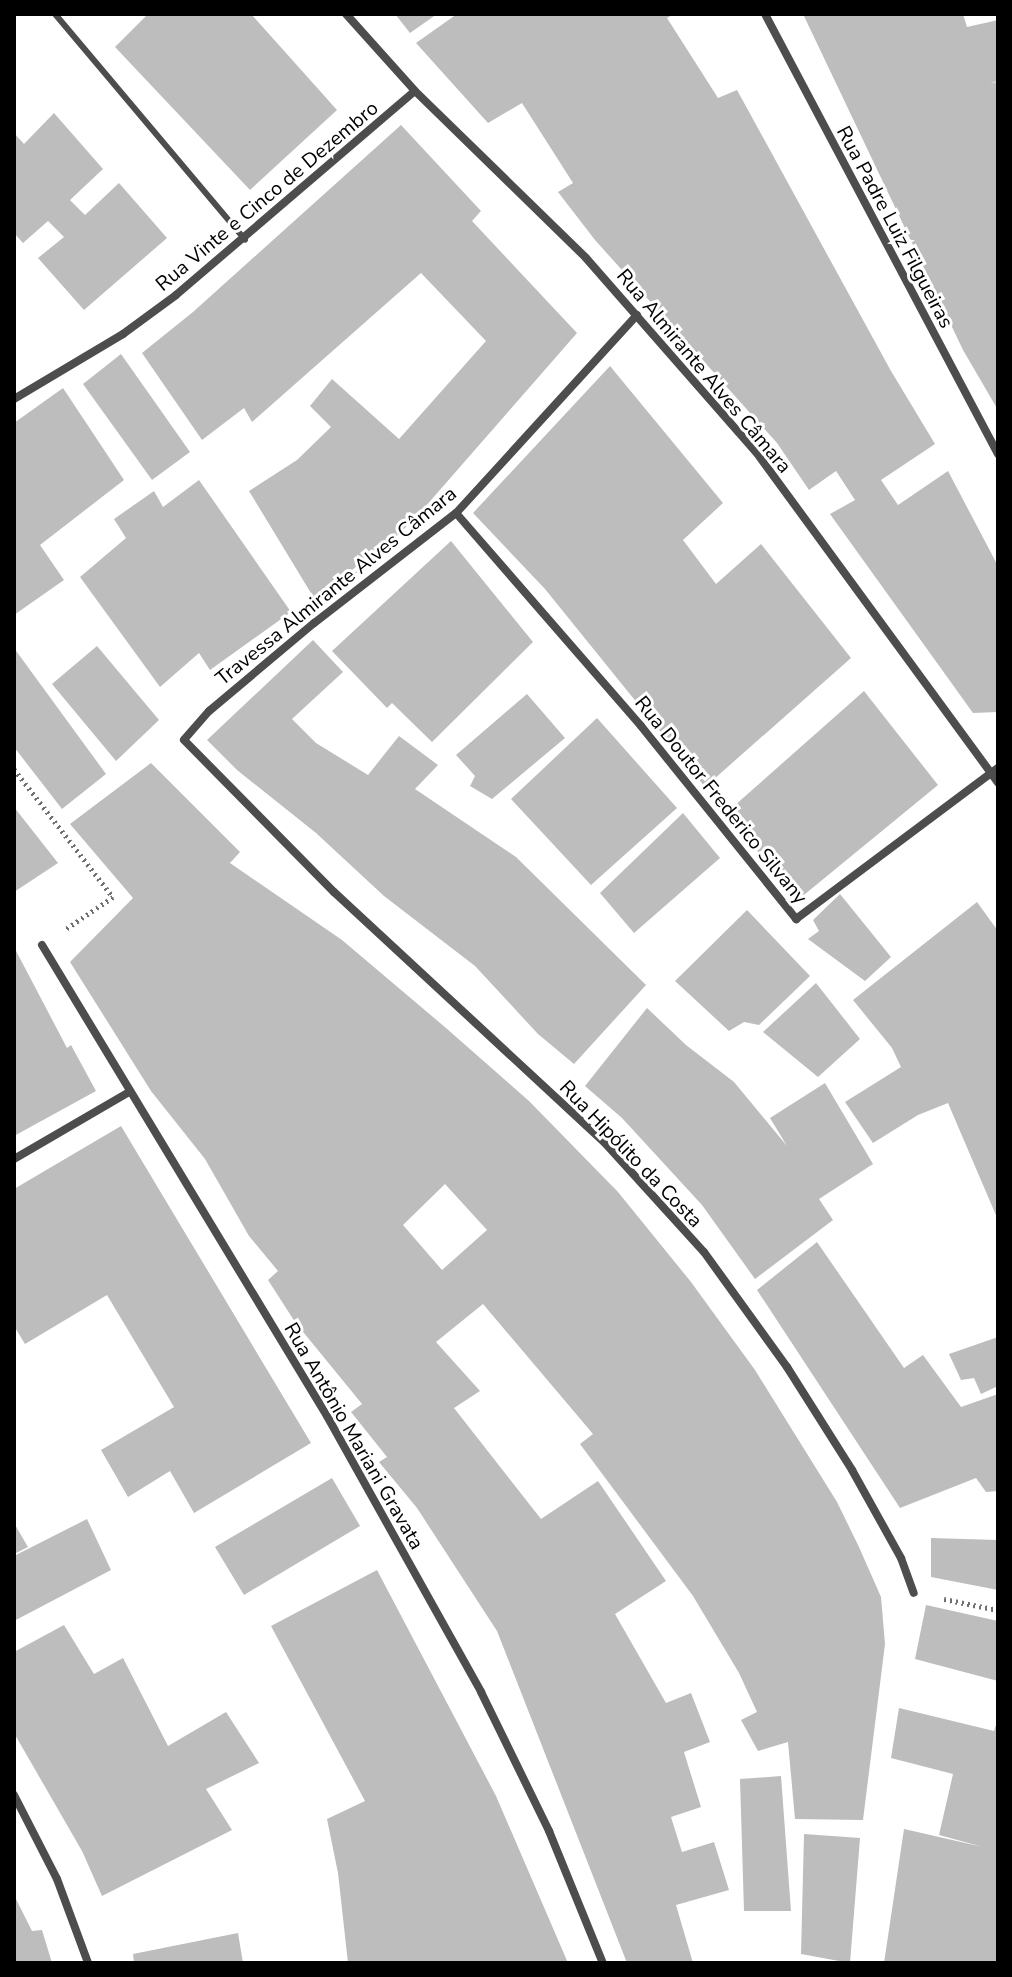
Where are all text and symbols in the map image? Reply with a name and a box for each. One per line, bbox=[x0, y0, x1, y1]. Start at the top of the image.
street label: Rua Vinte e Cinco de Dezembro bbox=[151, 96, 383, 296]
street label: Rua Padre Luiz Filgueiras bbox=[831, 122, 959, 332]
street label: Rua Almirante Alves Câmara bbox=[611, 264, 797, 478]
street label: Travessa Almirante Alves Câmara bbox=[211, 481, 461, 691]
street label: Rua Doutor Frederico Silvany bbox=[630, 691, 812, 909]
street label: Rua Hipólito da Costa bbox=[555, 1075, 707, 1233]
street label: Rua Antônio Mariani Gravata bbox=[279, 1318, 429, 1554]

